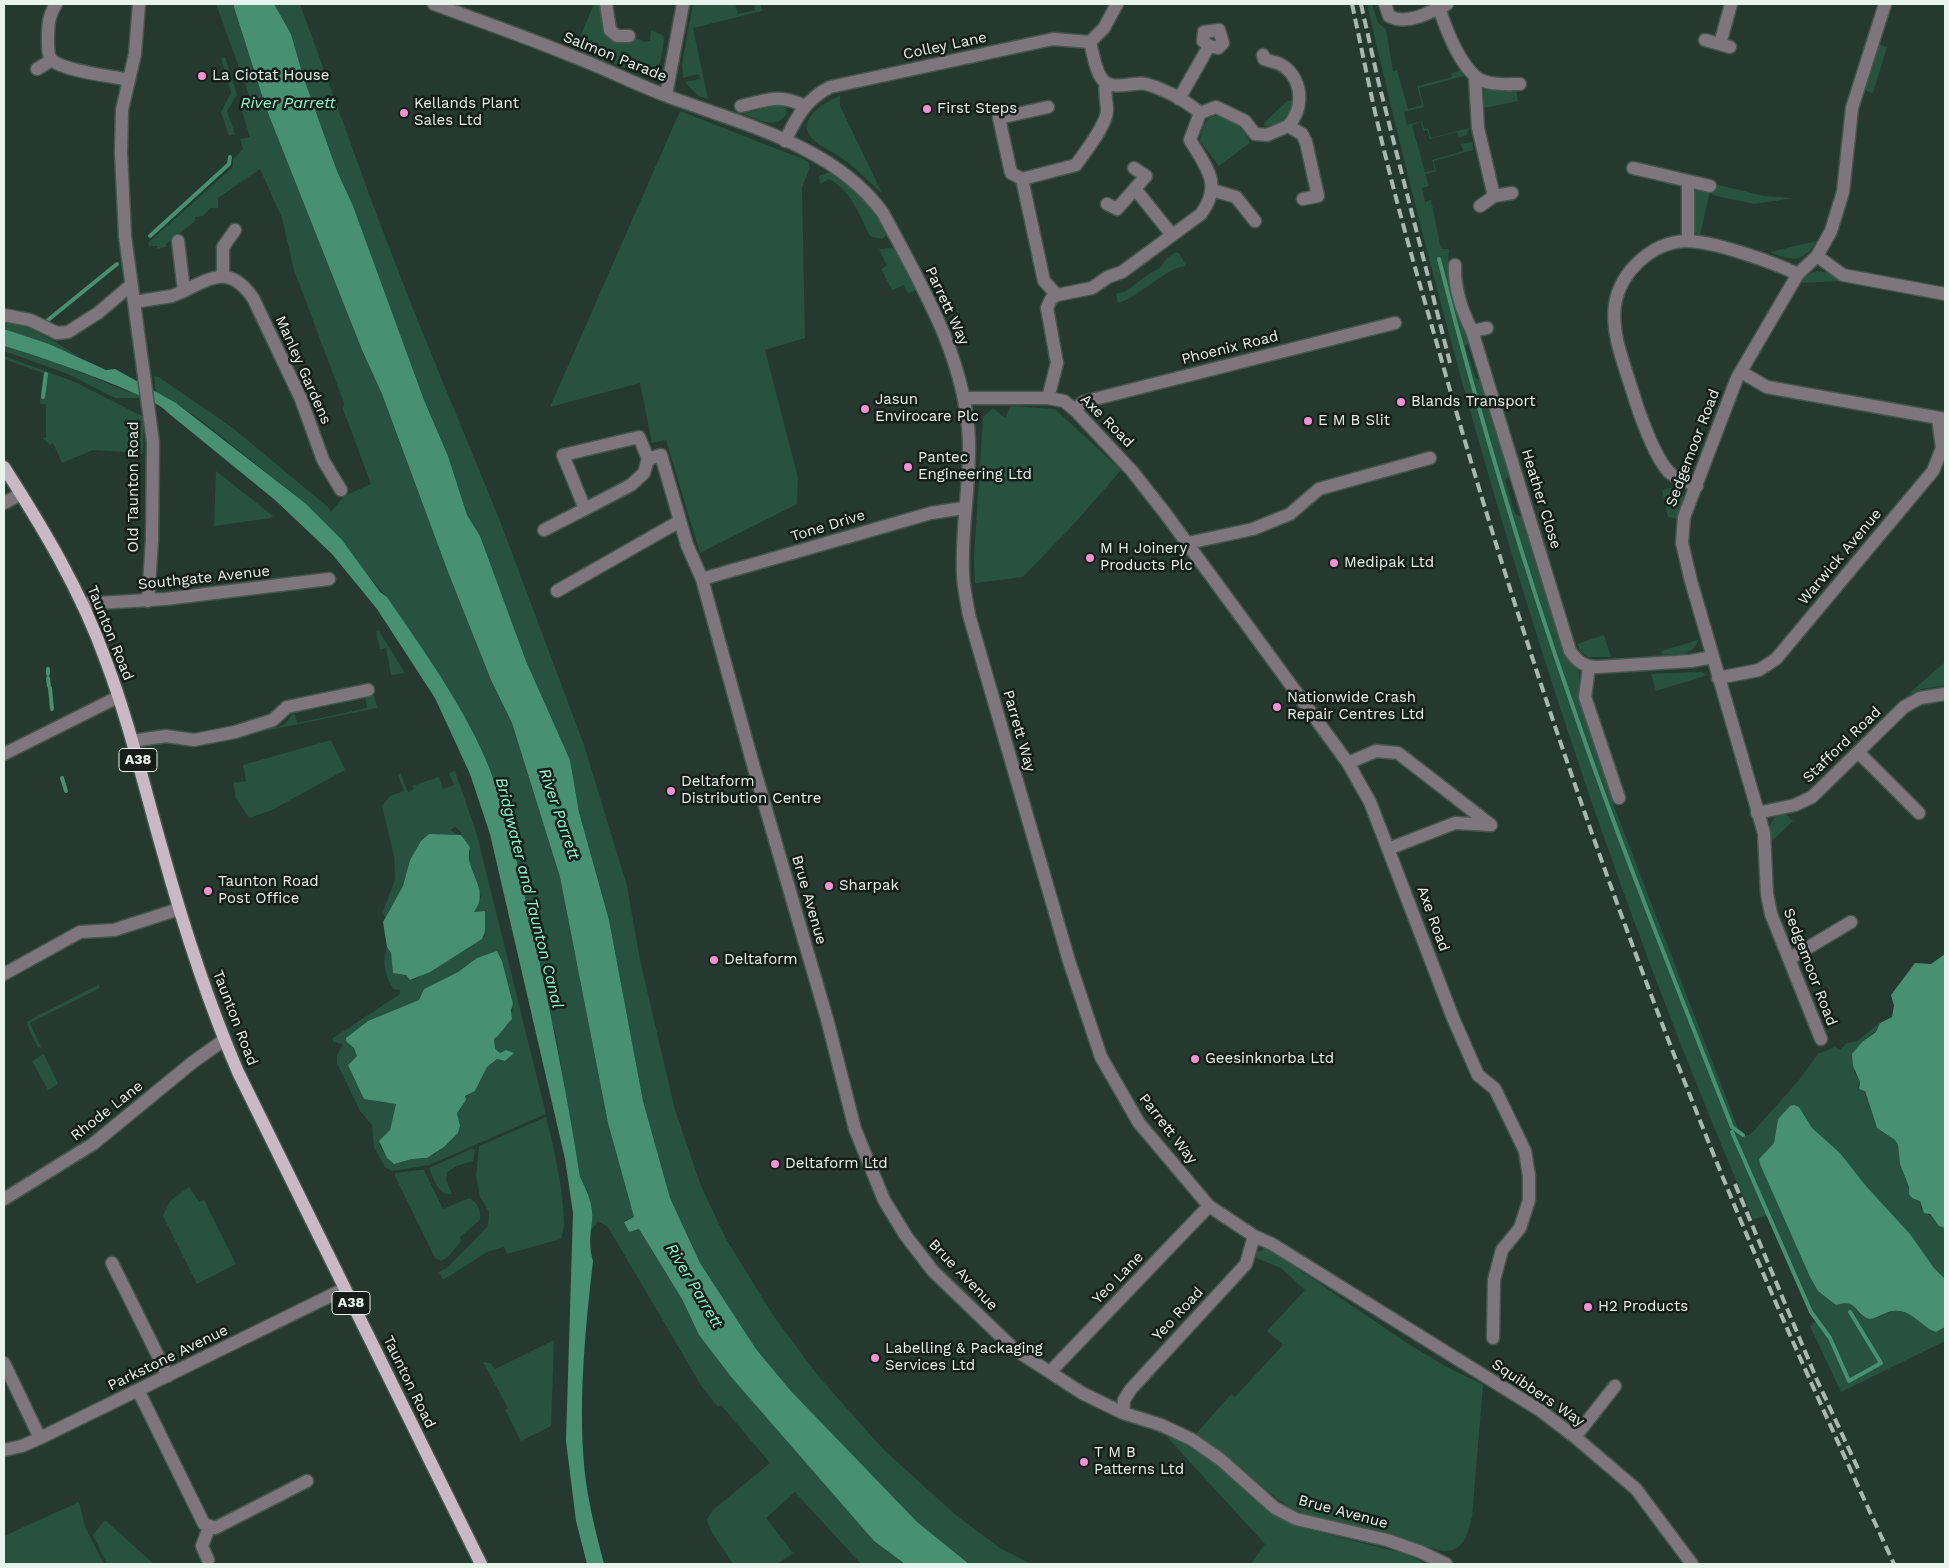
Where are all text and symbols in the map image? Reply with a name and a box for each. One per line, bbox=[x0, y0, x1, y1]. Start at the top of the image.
street label: Salmon Parade bbox=[560, 28, 670, 86]
street label: Colley Lane bbox=[902, 28, 988, 64]
place label: La Ciotat House bbox=[212, 67, 329, 85]
marker: La Ciotat House bbox=[196, 70, 208, 82]
water label: River Parrett bbox=[240, 93, 336, 113]
place label: Kellands Plant Sales Ltd bbox=[414, 95, 519, 130]
place label: First Steps bbox=[937, 100, 1017, 118]
marker: First Steps bbox=[921, 103, 933, 115]
marker: Kellands Plant Sales Ltd bbox=[398, 107, 410, 119]
street label: Parrett Way bbox=[921, 264, 973, 348]
street label: Manley Gardens bbox=[271, 313, 335, 427]
street label: Phoenix Road bbox=[1180, 327, 1280, 369]
street label: Sedgemoor Road bbox=[1662, 387, 1724, 509]
place label: Jasun Envirocare Plc bbox=[875, 391, 979, 426]
street label: Axe Road bbox=[1077, 391, 1137, 451]
place label: Blands Transport bbox=[1411, 393, 1536, 411]
marker: Blands Transport bbox=[1395, 396, 1407, 408]
marker: Jasun Envirocare Plc bbox=[859, 403, 871, 415]
place label: E M B Slit bbox=[1318, 412, 1390, 430]
marker: E M B Slit bbox=[1302, 415, 1314, 427]
street label: Old Taunton Road bbox=[125, 421, 143, 553]
street label: Heather Close bbox=[1517, 447, 1565, 551]
place label: Pantec Engineering Ltd bbox=[918, 449, 1032, 484]
marker: Pantec Engineering Ltd bbox=[902, 461, 914, 473]
street label: Warwick Avenue bbox=[1795, 505, 1885, 609]
street label: Tone Drive bbox=[789, 506, 867, 546]
place label: M H Joinery Products Plc bbox=[1100, 540, 1193, 575]
marker: M H Joinery Products Plc bbox=[1084, 552, 1096, 564]
place label: Medipak Ltd bbox=[1344, 554, 1434, 572]
marker: Medipak Ltd bbox=[1328, 557, 1340, 569]
street label: Southgate Avenue bbox=[137, 562, 271, 594]
street label: Taunton Road bbox=[83, 583, 137, 683]
street label: Parrett Way bbox=[999, 688, 1039, 774]
place label: Nationwide Crash Repair Centres Ltd bbox=[1287, 689, 1424, 724]
marker: Nationwide Crash Repair Centres Ltd bbox=[1271, 701, 1283, 713]
street label: Stafford Road bbox=[1799, 703, 1885, 787]
road number: A38 bbox=[119, 748, 157, 772]
water label: River Parrett bbox=[534, 766, 584, 862]
place label: Deltaform Distribution Centre bbox=[681, 773, 821, 808]
water label: Bridgwater and Taunton Canal bbox=[491, 776, 567, 1010]
marker: Deltaform Distribution Centre bbox=[665, 785, 677, 797]
street label: Brue Avenue bbox=[788, 853, 830, 947]
place label: Taunton Road Post Office bbox=[218, 873, 319, 908]
place label: Sharpak bbox=[839, 877, 899, 895]
marker: Sharpak bbox=[823, 880, 835, 892]
street label: Axe Road bbox=[1413, 884, 1453, 954]
marker: Taunton Road Post Office bbox=[202, 885, 214, 897]
street label: Sedgemoor Road bbox=[1779, 906, 1841, 1028]
place label: Deltaform bbox=[724, 951, 798, 969]
marker: Deltaform bbox=[708, 954, 720, 966]
street label: Taunton Road bbox=[209, 968, 261, 1068]
place label: Geesinknorba Ltd bbox=[1205, 1050, 1334, 1068]
marker: Geesinknorba Ltd bbox=[1189, 1053, 1201, 1065]
street label: Rhode Lane bbox=[67, 1077, 147, 1145]
street label: Parrett Way bbox=[1135, 1090, 1201, 1168]
place label: Deltaform Ltd bbox=[785, 1155, 888, 1173]
marker: Deltaform Ltd bbox=[769, 1158, 781, 1170]
street label: Brue Avenue bbox=[925, 1236, 1001, 1314]
water label: River Parrett bbox=[661, 1240, 727, 1332]
street label: Yeo Lane bbox=[1089, 1248, 1147, 1308]
street label: Yeo Road bbox=[1149, 1283, 1207, 1345]
road number: A38 bbox=[332, 1292, 370, 1315]
place label: H2 Products bbox=[1598, 1298, 1688, 1316]
marker: H2 Products bbox=[1582, 1301, 1594, 1313]
street label: Parkstone Avenue bbox=[105, 1321, 231, 1395]
street label: Taunton Road bbox=[379, 1333, 439, 1431]
place label: Labelling & Packaging Services Ltd bbox=[885, 1340, 1043, 1375]
marker: Labelling & Packaging Services Ltd bbox=[869, 1352, 881, 1364]
street label: Squibbers Way bbox=[1488, 1355, 1588, 1431]
place label: T M B Patterns Ltd bbox=[1094, 1444, 1184, 1479]
marker: T M B Patterns Ltd bbox=[1078, 1456, 1090, 1468]
street label: Brue Avenue bbox=[1296, 1491, 1390, 1533]

